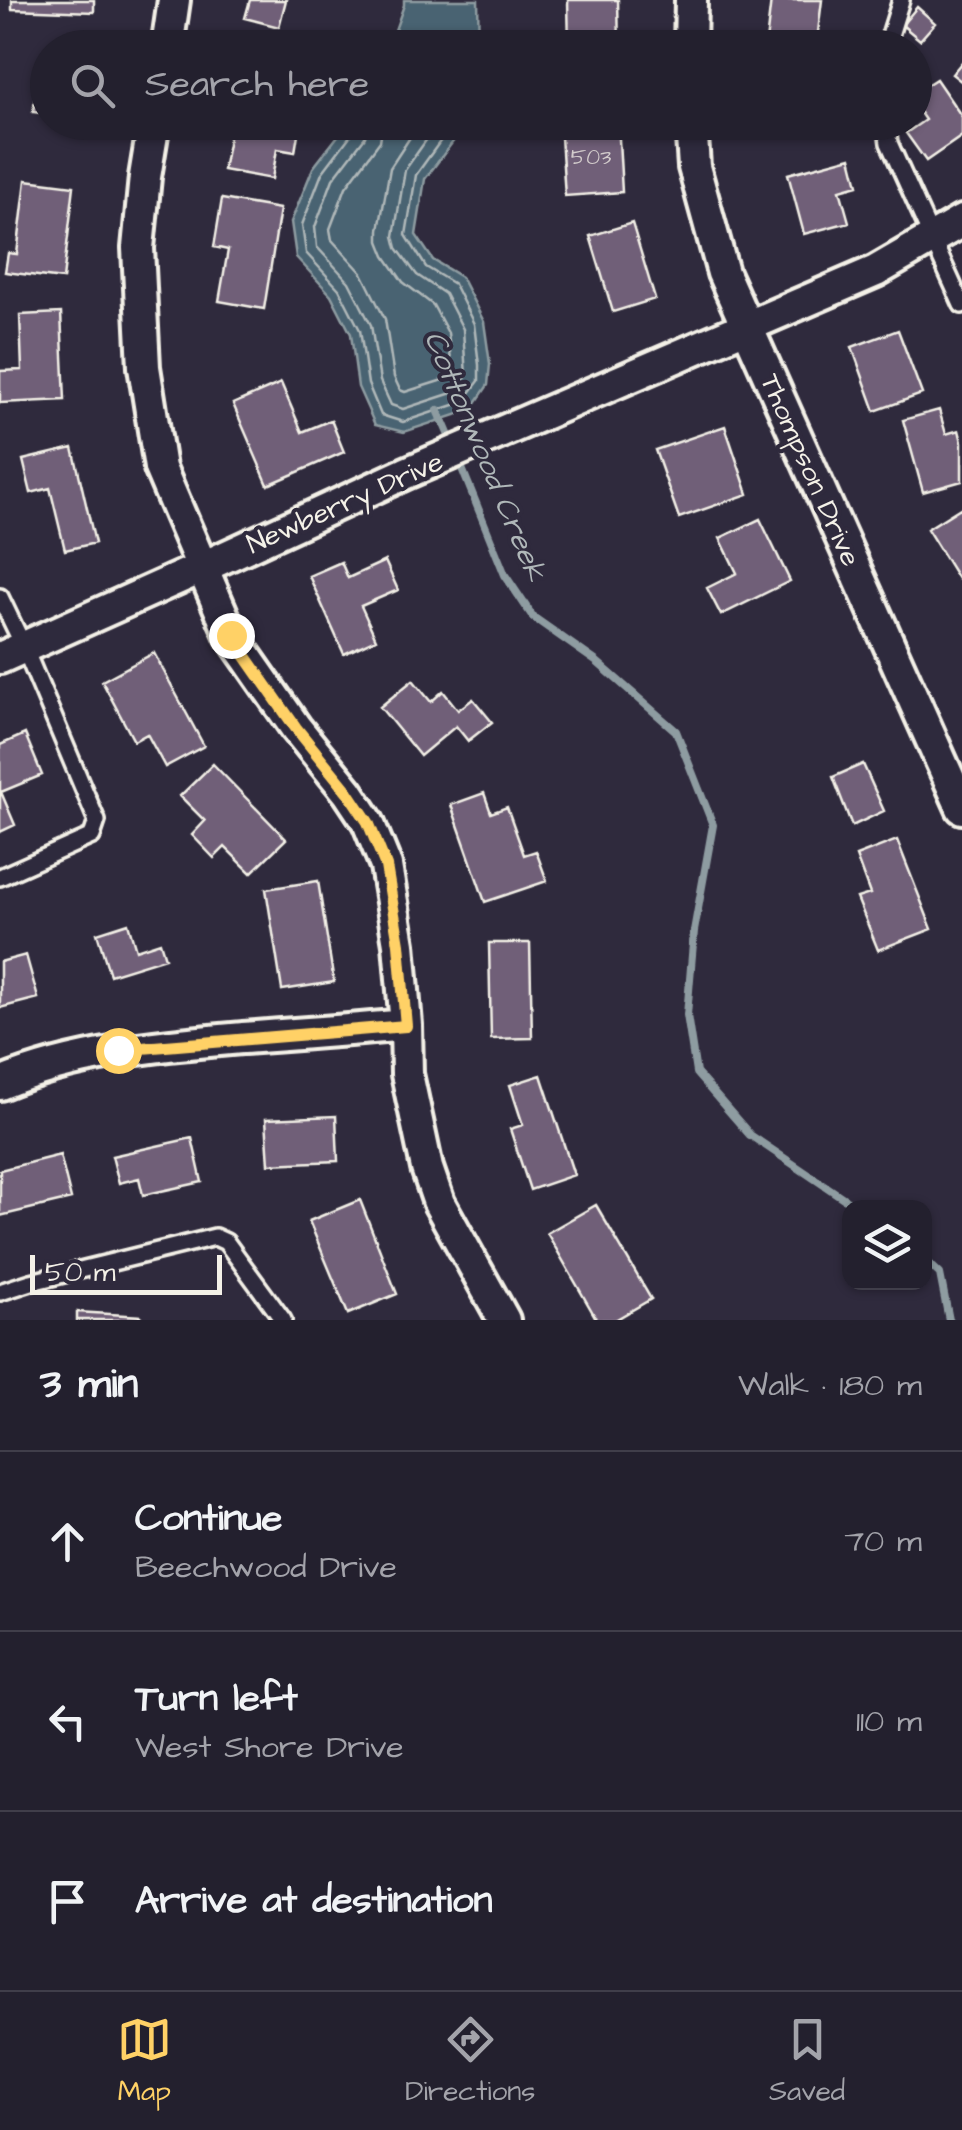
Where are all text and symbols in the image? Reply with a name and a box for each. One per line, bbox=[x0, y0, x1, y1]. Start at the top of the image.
search box bbox=[30, 30, 932, 140]
icon: search bbox=[65, 58, 120, 113]
text: Search here bbox=[145, 59, 369, 111]
house number: 503 bbox=[571, 142, 611, 173]
water label: Cottonwood Creek bbox=[413, 324, 557, 588]
street label: Thompson Drive bbox=[750, 368, 870, 572]
street label: Newberry Drive bbox=[241, 442, 450, 566]
route end bbox=[209, 613, 255, 659]
route start bbox=[96, 1028, 142, 1074]
map controls bbox=[842, 1200, 932, 1290]
button: layers bbox=[842, 1200, 932, 1290]
scale bar bbox=[30, 1250, 222, 1294]
text: 50 m bbox=[45, 1253, 116, 1292]
text: 3 min bbox=[40, 1356, 138, 1414]
text: Walk · 180 m bbox=[738, 1363, 922, 1408]
text: Continue bbox=[135, 1493, 282, 1545]
icon: ahead bbox=[40, 1514, 95, 1569]
text: 70 m bbox=[844, 1519, 922, 1564]
text: Beechwood Drive bbox=[135, 1545, 397, 1590]
text: Turn left bbox=[135, 1673, 298, 1725]
icon: left bbox=[40, 1694, 95, 1749]
text: 110 m bbox=[856, 1699, 922, 1744]
text: West Shore Drive bbox=[135, 1725, 404, 1770]
icon: arrive bbox=[40, 1874, 95, 1929]
text: Arrive at destination bbox=[135, 1875, 492, 1927]
tab: Map bbox=[117, 2012, 172, 2111]
tab: Directions bbox=[405, 2012, 535, 2111]
tab: Saved bbox=[769, 2012, 845, 2111]

